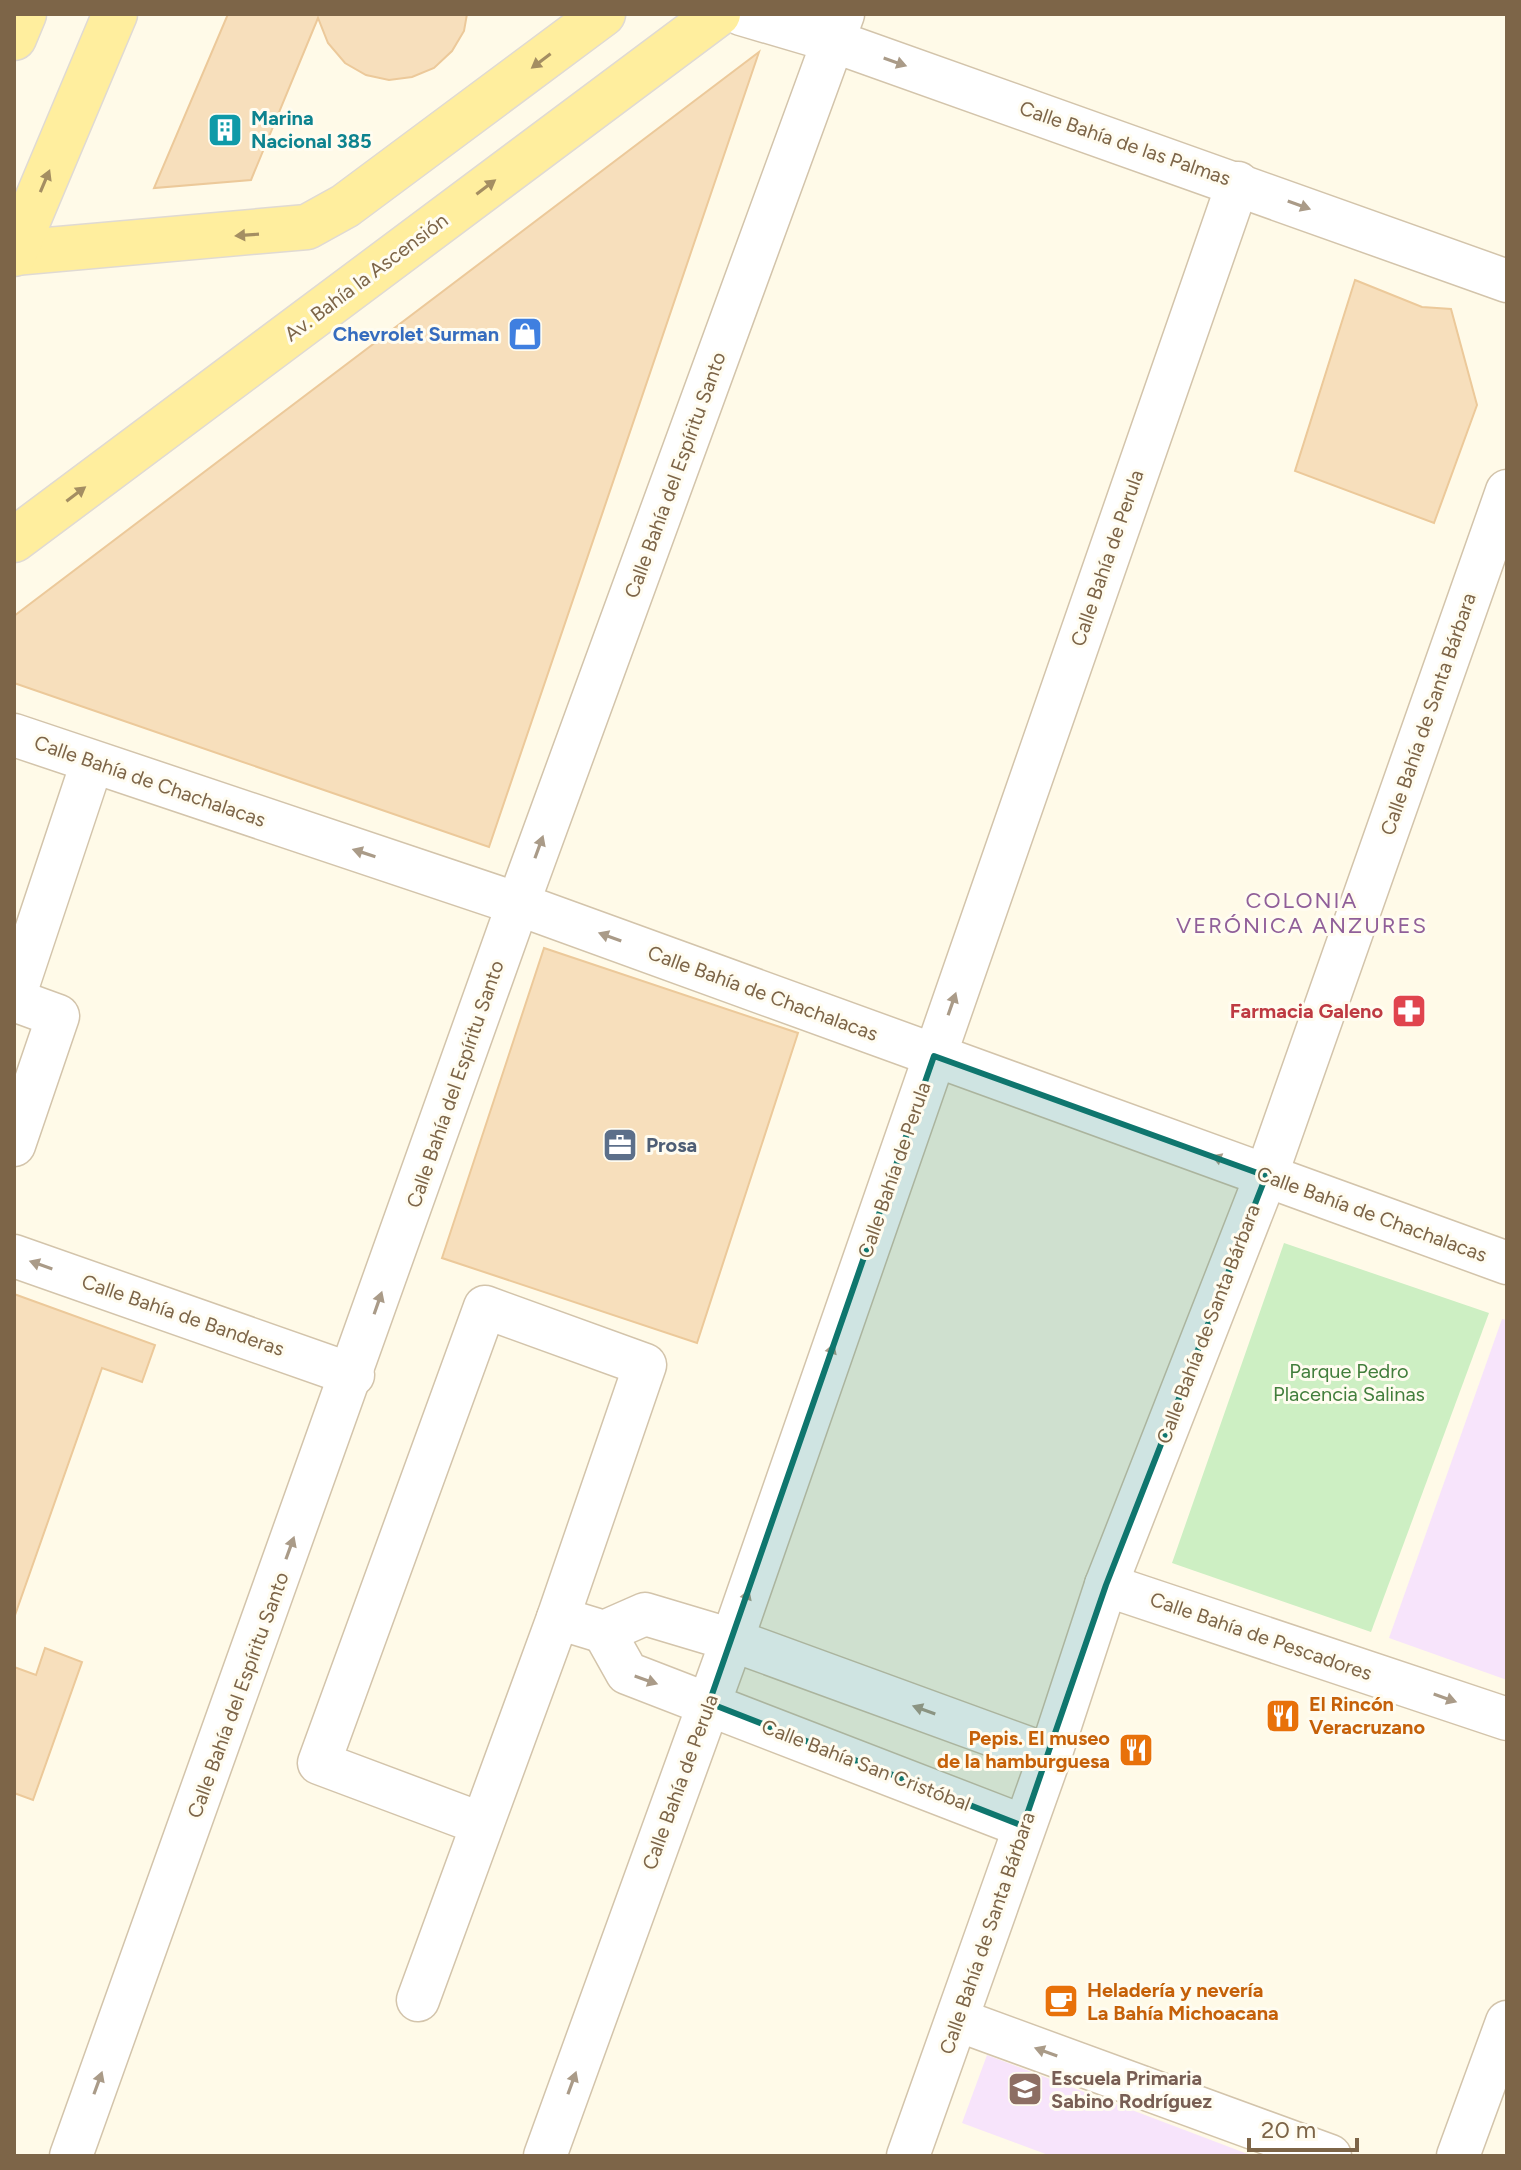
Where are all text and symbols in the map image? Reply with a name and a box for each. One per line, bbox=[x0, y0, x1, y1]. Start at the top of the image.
one-way arrow bbox=[530, 52, 551, 68]
one-way arrow bbox=[883, 57, 907, 69]
street label: Calle Bahía de las Palmas bbox=[1016, 96, 1234, 190]
place label: Marina Nacional 385 bbox=[251, 106, 372, 153]
building icon: Marina Nacional 385 bbox=[206, 111, 244, 149]
one-way arrow bbox=[38, 169, 51, 193]
one-way arrow bbox=[476, 179, 497, 195]
one-way arrow bbox=[1287, 199, 1311, 212]
street label: Av. Bahía la Ascensión bbox=[280, 208, 452, 346]
one-way arrow bbox=[234, 229, 259, 242]
shop icon: Chevrolet Surman bbox=[506, 315, 544, 353]
place label: Chevrolet Surman bbox=[333, 322, 499, 346]
street label: Calle Bahía del Espíritu Santo bbox=[619, 349, 731, 601]
street label: Calle Bahía de Perula bbox=[1066, 467, 1148, 649]
one-way arrow bbox=[66, 486, 87, 502]
street label: Calle Bahía de Santa Bárbara bbox=[1375, 590, 1481, 838]
street label: Calle Bahía de Chachalacas bbox=[31, 730, 269, 832]
one-way arrow bbox=[533, 835, 546, 859]
one-way arrow bbox=[352, 846, 376, 858]
district label: COLONIA VERÓNICA ANZURES bbox=[1176, 887, 1428, 939]
one-way arrow bbox=[598, 930, 622, 943]
street label: Calle Bahía de Chachalacas bbox=[645, 940, 881, 1046]
street label: Calle Bahía del Espíritu Santo bbox=[401, 957, 509, 1211]
one-way arrow bbox=[947, 992, 959, 1016]
pharmacy icon: Farmacia Galeno bbox=[1390, 992, 1428, 1030]
place label: Farmacia Galeno bbox=[1230, 999, 1383, 1023]
street label: Calle Bahía de Perula bbox=[853, 1079, 935, 1261]
office icon: Prosa bbox=[601, 1126, 639, 1164]
place label: Prosa bbox=[646, 1133, 697, 1157]
one-way arrow bbox=[1211, 1153, 1235, 1166]
street label: Calle Bahía de Chachalacas bbox=[1254, 1161, 1490, 1267]
street label: Calle Bahía de Santa Bárbara bbox=[1151, 1201, 1265, 1447]
one-way arrow bbox=[29, 1259, 53, 1271]
street label: Calle Bahía de Banderas bbox=[79, 1269, 287, 1361]
one-way arrow bbox=[372, 1291, 384, 1315]
one-way arrow bbox=[825, 1343, 837, 1367]
park label: Parque Pedro Placencia Salinas bbox=[1273, 1359, 1425, 1406]
one-way arrow bbox=[284, 1536, 297, 1560]
street label: Calle Bahía del Espíritu Santo bbox=[182, 1569, 294, 1821]
street label: Calle Bahía de Pescadores bbox=[1147, 1587, 1375, 1685]
one-way arrow bbox=[740, 1589, 752, 1613]
one-way arrow bbox=[634, 1674, 658, 1686]
street label: Calle Bahía de Perula bbox=[637, 1691, 723, 1873]
place label: El Rincón Veracruzano bbox=[1309, 1692, 1425, 1739]
one-way arrow bbox=[1434, 1693, 1458, 1705]
restaurant icon: El Rincón Veracruzano bbox=[1264, 1697, 1302, 1735]
one-way arrow bbox=[912, 1703, 936, 1716]
street label: Calle Bahía San Cristóbal bbox=[758, 1714, 974, 1816]
place label: Pepis. El museo de la hamburguesa bbox=[937, 1726, 1110, 1773]
restaurant icon: Pepis. El museo de la hamburguesa bbox=[1117, 1731, 1155, 1769]
street label: Calle Bahía de Santa Bárbara bbox=[934, 1809, 1040, 2057]
place label: Heladería y nevería La Bahía Michoacana bbox=[1087, 1978, 1279, 2025]
cafe icon: Heladería y nevería La Bahía Michoacana bbox=[1042, 1982, 1080, 2020]
one-way arrow bbox=[1034, 2045, 1058, 2058]
place label: Escuela Primaria Sabino Rodríguez bbox=[1051, 2066, 1212, 2113]
one-way arrow bbox=[92, 2070, 104, 2094]
one-way arrow bbox=[566, 2070, 578, 2094]
school or university icon: Escuela Primaria Sabino Rodríguez bbox=[1006, 2070, 1044, 2108]
scale bar bbox=[1249, 2102, 1357, 2152]
text: 20 m bbox=[1261, 2115, 1316, 2144]

